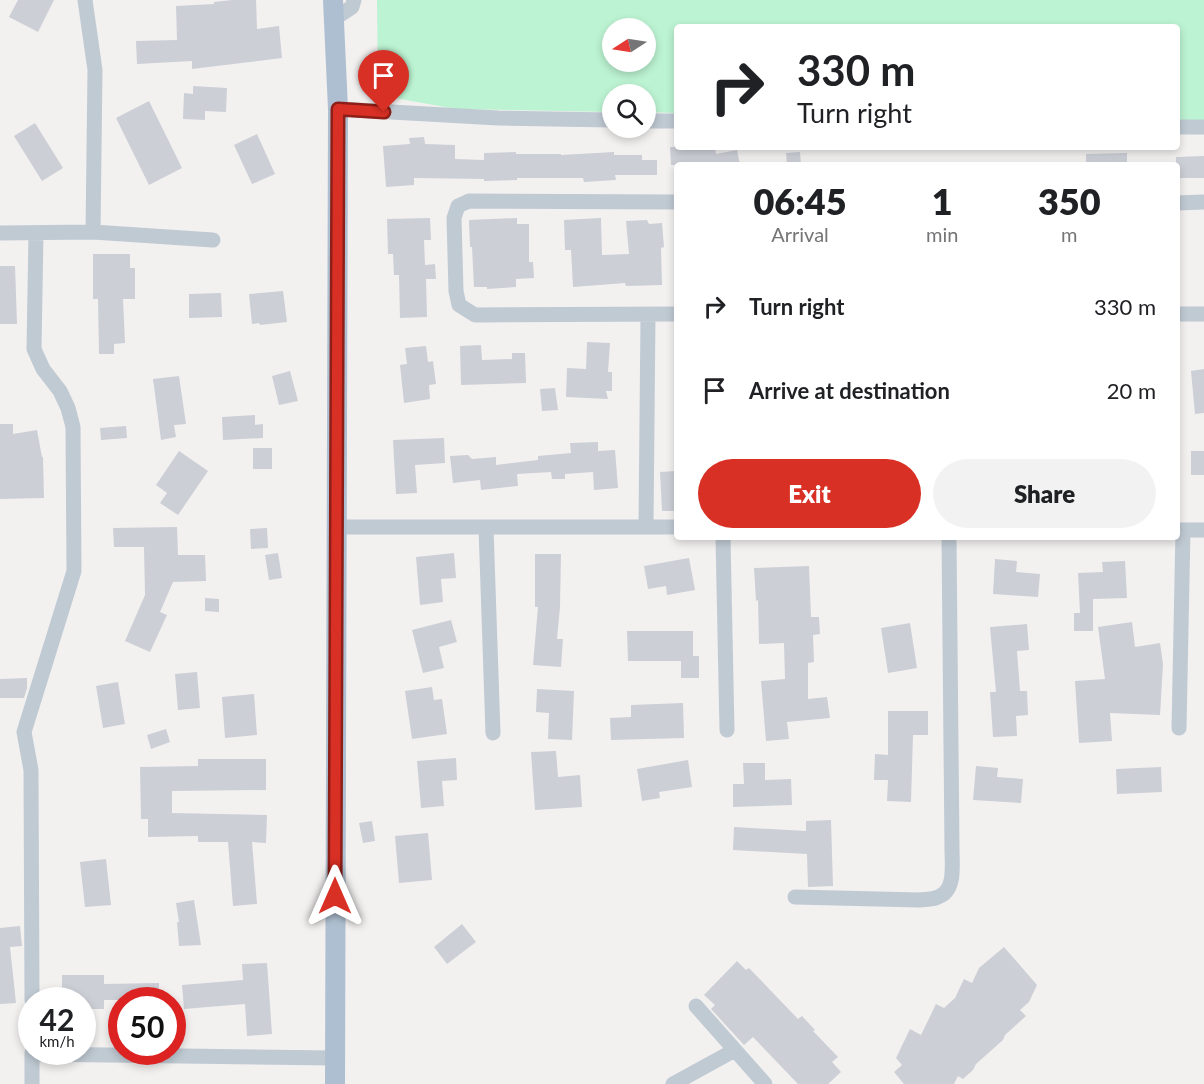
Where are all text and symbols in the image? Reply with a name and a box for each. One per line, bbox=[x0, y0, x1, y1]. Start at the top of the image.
north arrow bbox=[602, 18, 656, 72]
map controls bbox=[602, 18, 656, 138]
text: 330 m bbox=[797, 45, 915, 95]
icon: right bbox=[698, 48, 776, 126]
pin bbox=[358, 50, 409, 112]
icon: arrive bbox=[367, 59, 400, 92]
button: search bbox=[602, 84, 656, 138]
text: Turn right bbox=[797, 96, 912, 129]
text: 06:45 bbox=[753, 179, 847, 223]
text: 1 bbox=[932, 179, 953, 223]
text: 350 bbox=[1038, 179, 1101, 223]
text: Arrival bbox=[771, 222, 829, 246]
text: min bbox=[926, 222, 958, 246]
text: m bbox=[1061, 222, 1077, 246]
icon: right bbox=[698, 290, 731, 323]
text: Turn right bbox=[749, 293, 844, 320]
text: 330 m bbox=[1094, 293, 1156, 320]
icon: arrive bbox=[698, 374, 731, 407]
text: Arrive at destination bbox=[749, 377, 950, 404]
text: 20 m bbox=[1107, 377, 1156, 404]
button: Exit bbox=[698, 459, 921, 528]
button: Share bbox=[933, 459, 1156, 528]
position arrow bbox=[303, 864, 367, 928]
speed limit sign: 50 bbox=[108, 987, 186, 1065]
text: 42 bbox=[40, 1001, 74, 1037]
text: km/h bbox=[39, 1032, 75, 1050]

